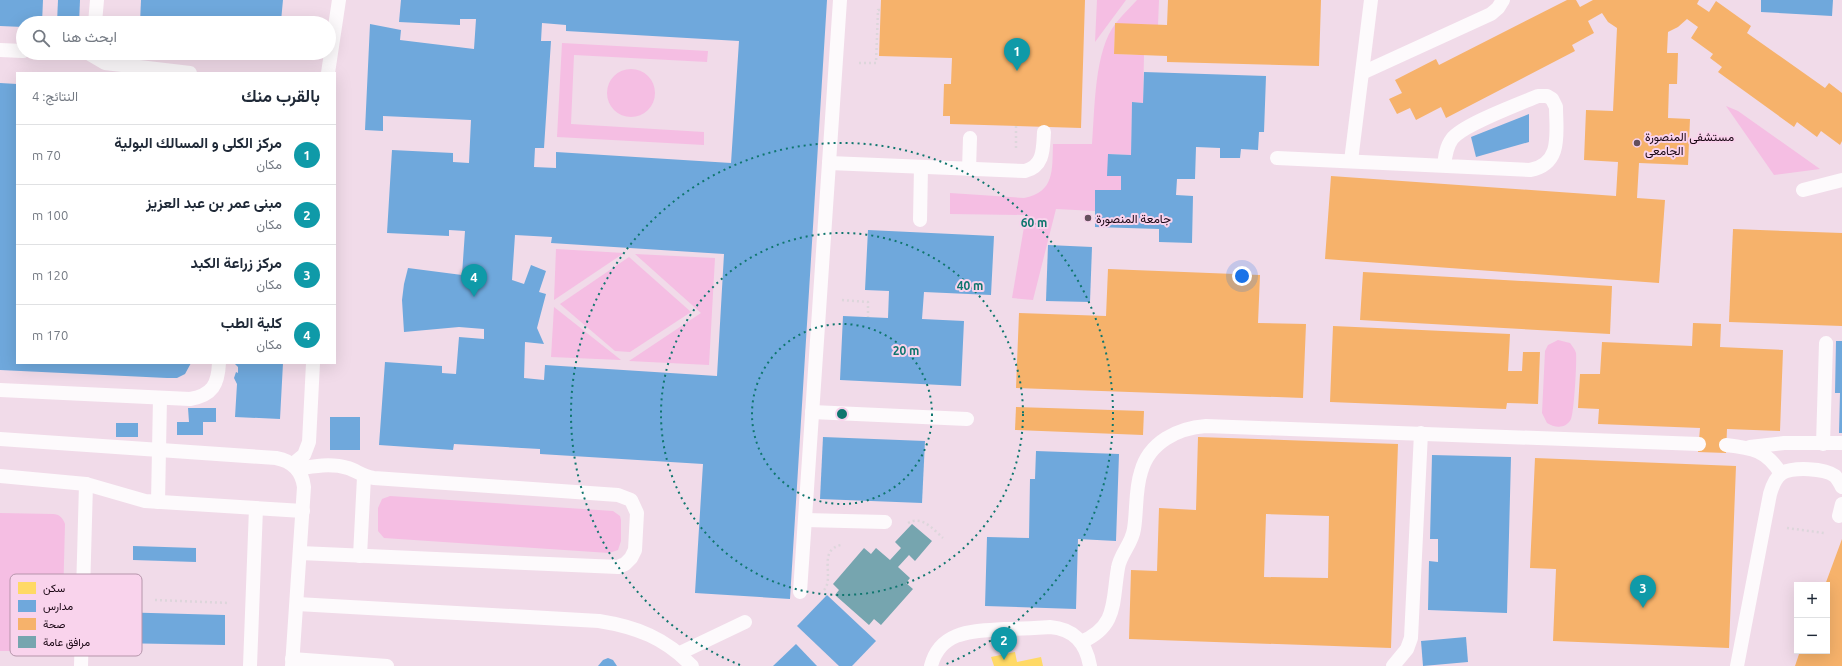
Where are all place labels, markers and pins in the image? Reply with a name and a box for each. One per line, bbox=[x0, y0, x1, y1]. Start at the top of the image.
pin: 1 bbox=[1004, 38, 1030, 71]
place label: مستشفى المنصورة الجامعى bbox=[1645, 130, 1734, 159]
marker: مستشفى المنصورة الجامعى bbox=[1632, 138, 1642, 148]
place label: جامعة المنصورة bbox=[1096, 212, 1171, 227]
marker: جامعة المنصورة bbox=[1083, 213, 1093, 223]
pin: 4 bbox=[461, 264, 487, 297]
centre of rings bbox=[835, 407, 849, 421]
pin: 3 bbox=[1630, 575, 1656, 608]
pin: 2 bbox=[991, 627, 1017, 660]

